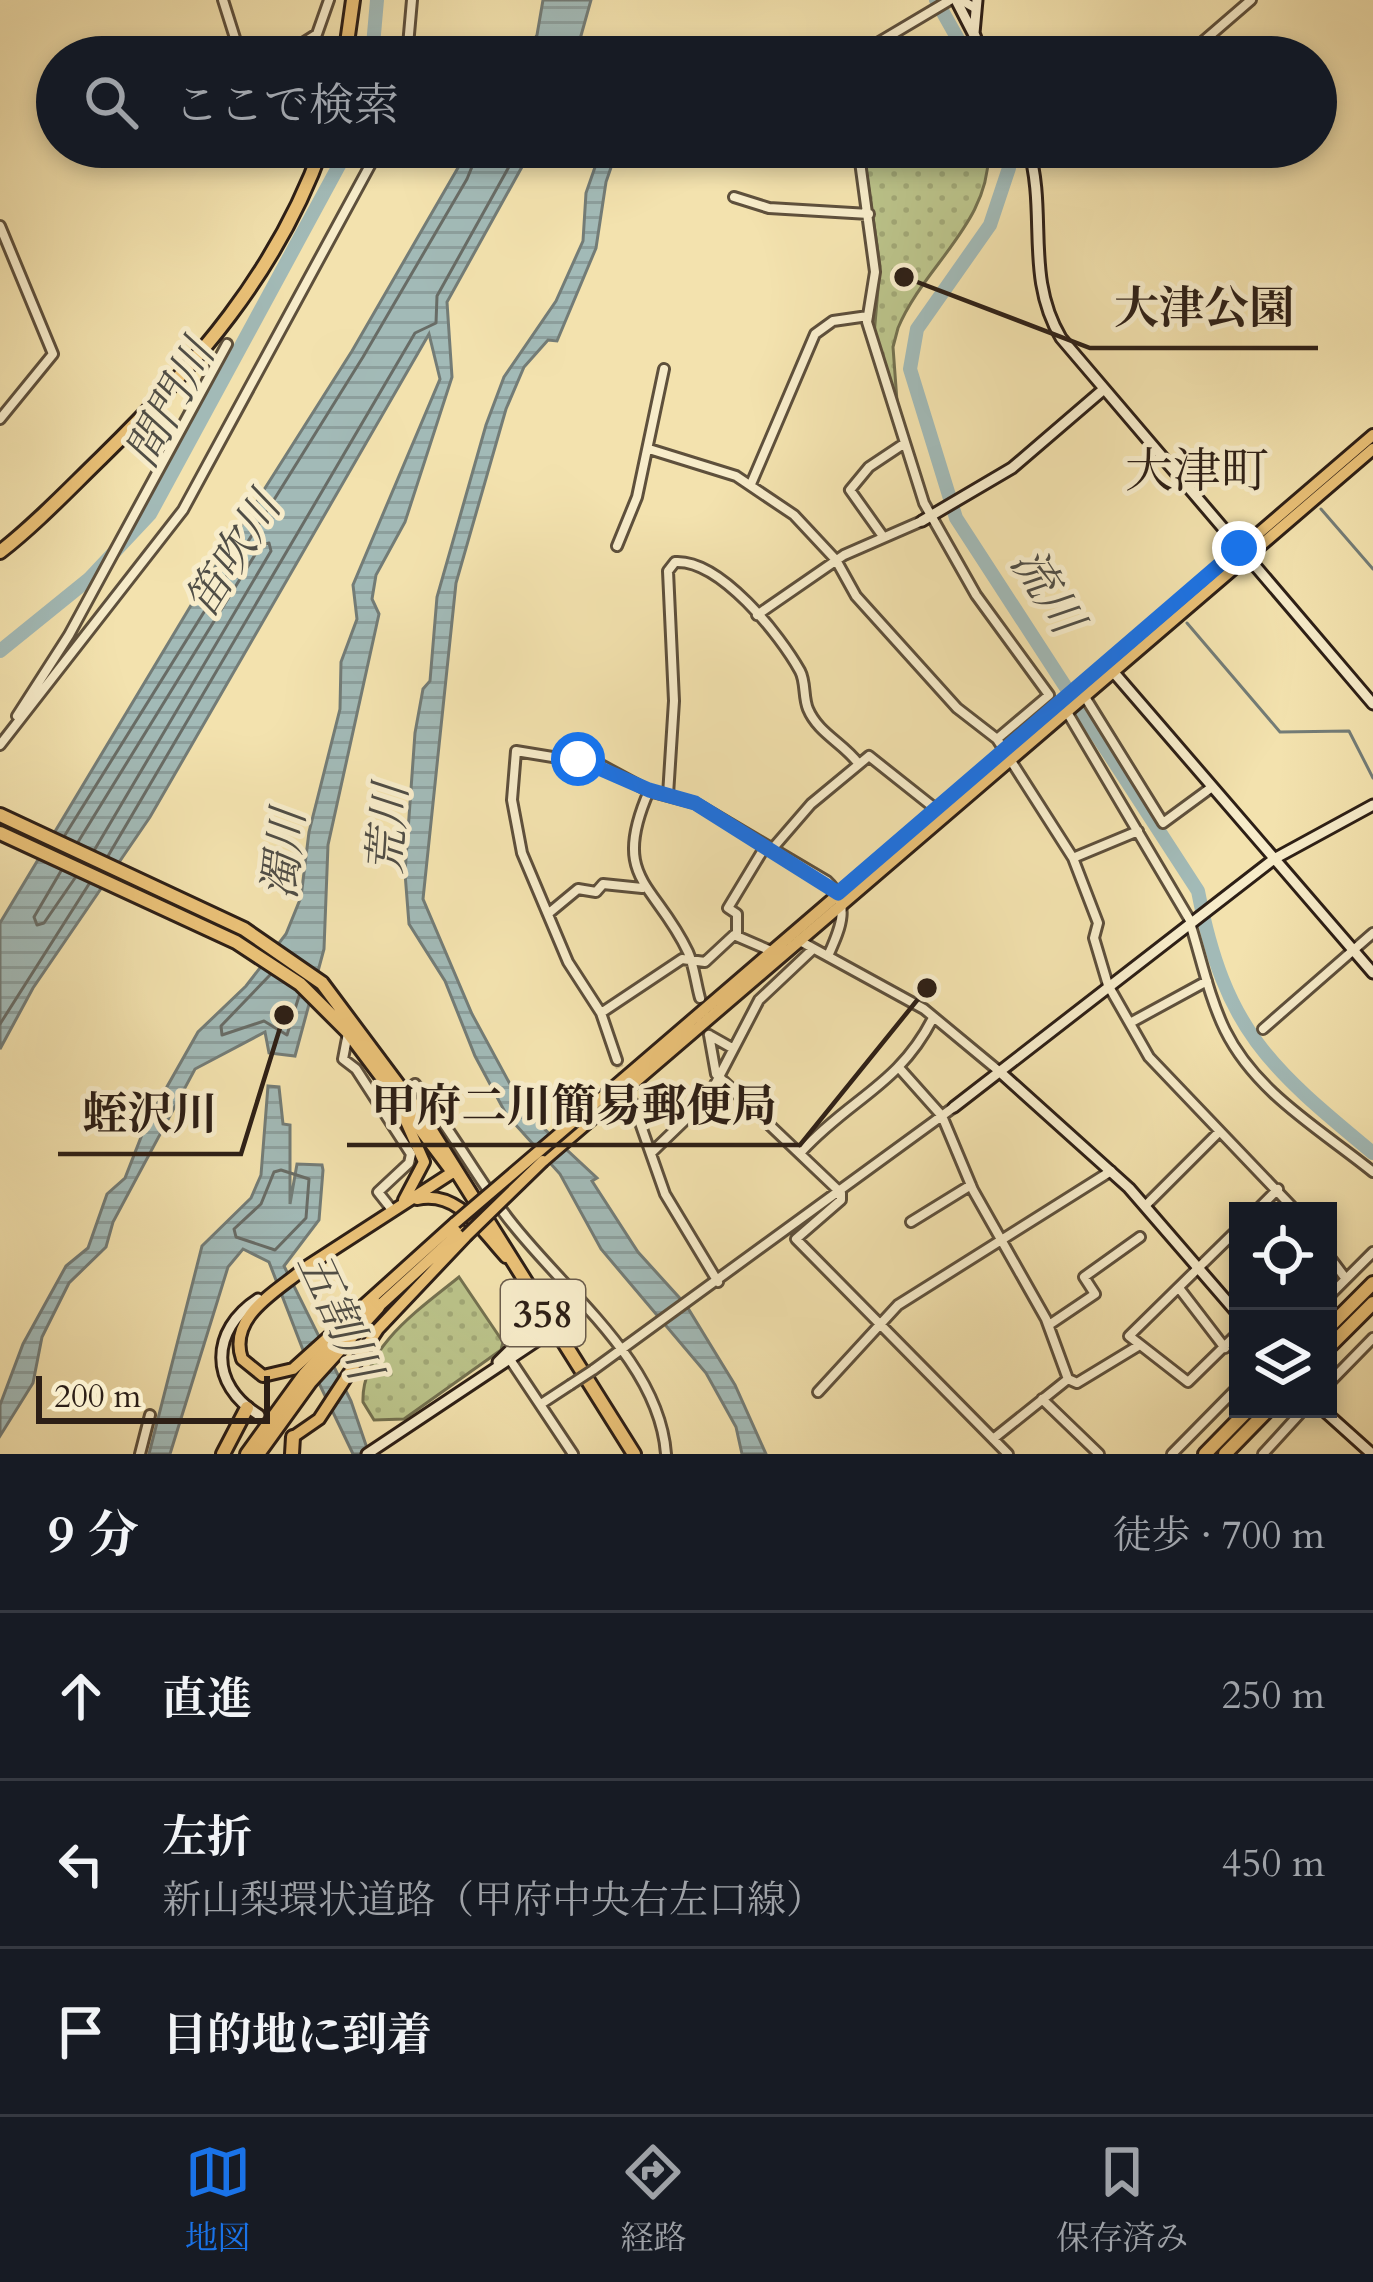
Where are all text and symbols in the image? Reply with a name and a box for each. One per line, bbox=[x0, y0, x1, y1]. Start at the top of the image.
search box bbox=[36, 36, 1337, 168]
icon: search bbox=[78, 69, 144, 135]
text: ここで検索 bbox=[174, 75, 399, 136]
callout: 大津公園 bbox=[1090, 267, 1318, 348]
text: 大津公園 bbox=[1114, 278, 1294, 339]
water label: 間門川 bbox=[112, 325, 231, 478]
district label: 大津町 bbox=[1125, 439, 1269, 504]
water label: 笛吹川 bbox=[172, 477, 298, 628]
route end bbox=[1212, 521, 1266, 575]
water label: 流川 bbox=[997, 536, 1100, 649]
route start bbox=[551, 732, 605, 786]
water label: 荒川 bbox=[355, 777, 422, 876]
water label: 濁川 bbox=[249, 801, 320, 902]
callout: 甲府二川簡易郵便局 bbox=[347, 1064, 800, 1145]
callout: 蛭沢川 bbox=[58, 1073, 241, 1154]
text: 甲府二川簡易郵便局 bbox=[371, 1076, 777, 1137]
text: 蛭沢川 bbox=[82, 1084, 218, 1145]
map controls bbox=[1229, 1202, 1337, 1418]
button: locate bbox=[1229, 1202, 1337, 1310]
water label: 五割川 bbox=[282, 1242, 397, 1394]
road number: 358 bbox=[501, 1280, 585, 1346]
button: layers bbox=[1229, 1310, 1337, 1418]
scale bar bbox=[36, 1370, 270, 1423]
text: 200 m bbox=[54, 1374, 141, 1419]
text: 9 分 bbox=[48, 1501, 139, 1571]
text: 徒歩 · 700 m bbox=[1113, 1509, 1325, 1562]
icon: ahead bbox=[48, 1663, 114, 1729]
text: 直進 bbox=[162, 1669, 252, 1730]
text: 250 m bbox=[1222, 1669, 1325, 1722]
text: 左折 bbox=[162, 1807, 252, 1868]
icon: left bbox=[48, 1831, 114, 1897]
text: 450 m bbox=[1222, 1837, 1325, 1890]
text: 新山梨環状道路（甲府中央右左口線） bbox=[162, 1874, 825, 1927]
icon: arrive bbox=[48, 1999, 114, 2065]
text: 目的地に到着 bbox=[162, 2005, 432, 2066]
tab: 地図 bbox=[185, 2139, 251, 2261]
tab: 経路 bbox=[620, 2139, 686, 2261]
tab: 保存済み bbox=[1056, 2139, 1188, 2261]

